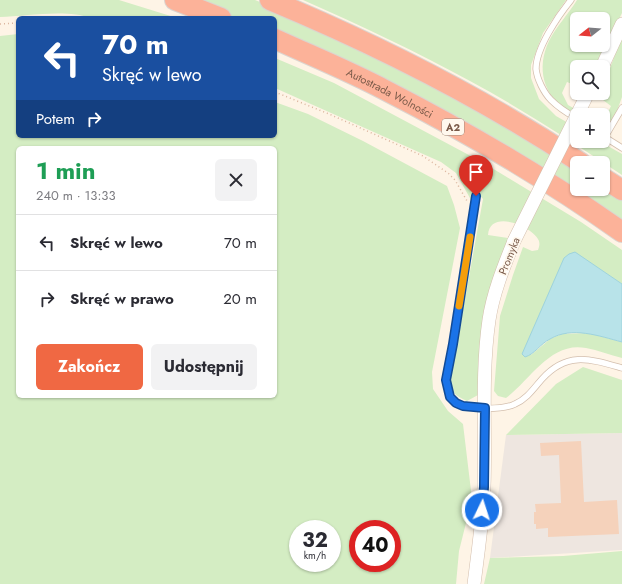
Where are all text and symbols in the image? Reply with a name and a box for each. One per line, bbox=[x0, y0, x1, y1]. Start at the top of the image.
north arrow bbox=[570, 12, 610, 52]
map controls bbox=[570, 12, 610, 196]
text: 70 m bbox=[102, 24, 169, 65]
icon: left bbox=[36, 32, 88, 84]
button: search bbox=[570, 60, 610, 100]
text: Skręć w lewo bbox=[102, 62, 202, 88]
street label: Autostrada Wolności bbox=[344, 64, 436, 122]
text: Potem bbox=[36, 108, 75, 130]
icon: right bbox=[83, 108, 105, 130]
button: + bbox=[570, 108, 610, 148]
road number: A2 bbox=[442, 119, 464, 135]
text: 1 min bbox=[36, 153, 96, 188]
pin bbox=[459, 155, 493, 196]
button: − bbox=[570, 156, 610, 196]
button: close bbox=[215, 159, 257, 201]
icon: arrive bbox=[465, 161, 487, 183]
text: 240 m · 13:33 bbox=[36, 186, 116, 205]
icon: left bbox=[36, 232, 58, 254]
text: Skręć w lewo bbox=[70, 232, 163, 254]
text: 70 m bbox=[224, 232, 257, 254]
street label: Promyka bbox=[494, 235, 524, 277]
icon: right bbox=[36, 288, 58, 310]
text: Skręć w prawo bbox=[70, 288, 174, 310]
text: 20 m bbox=[223, 288, 257, 310]
button: Zakończ bbox=[36, 344, 143, 390]
button: Udostępnij bbox=[151, 344, 257, 390]
position arrow bbox=[461, 489, 503, 531]
speed limit sign: 40 bbox=[349, 520, 401, 572]
text: 32 bbox=[302, 526, 328, 555]
text: km/h bbox=[304, 548, 326, 563]

